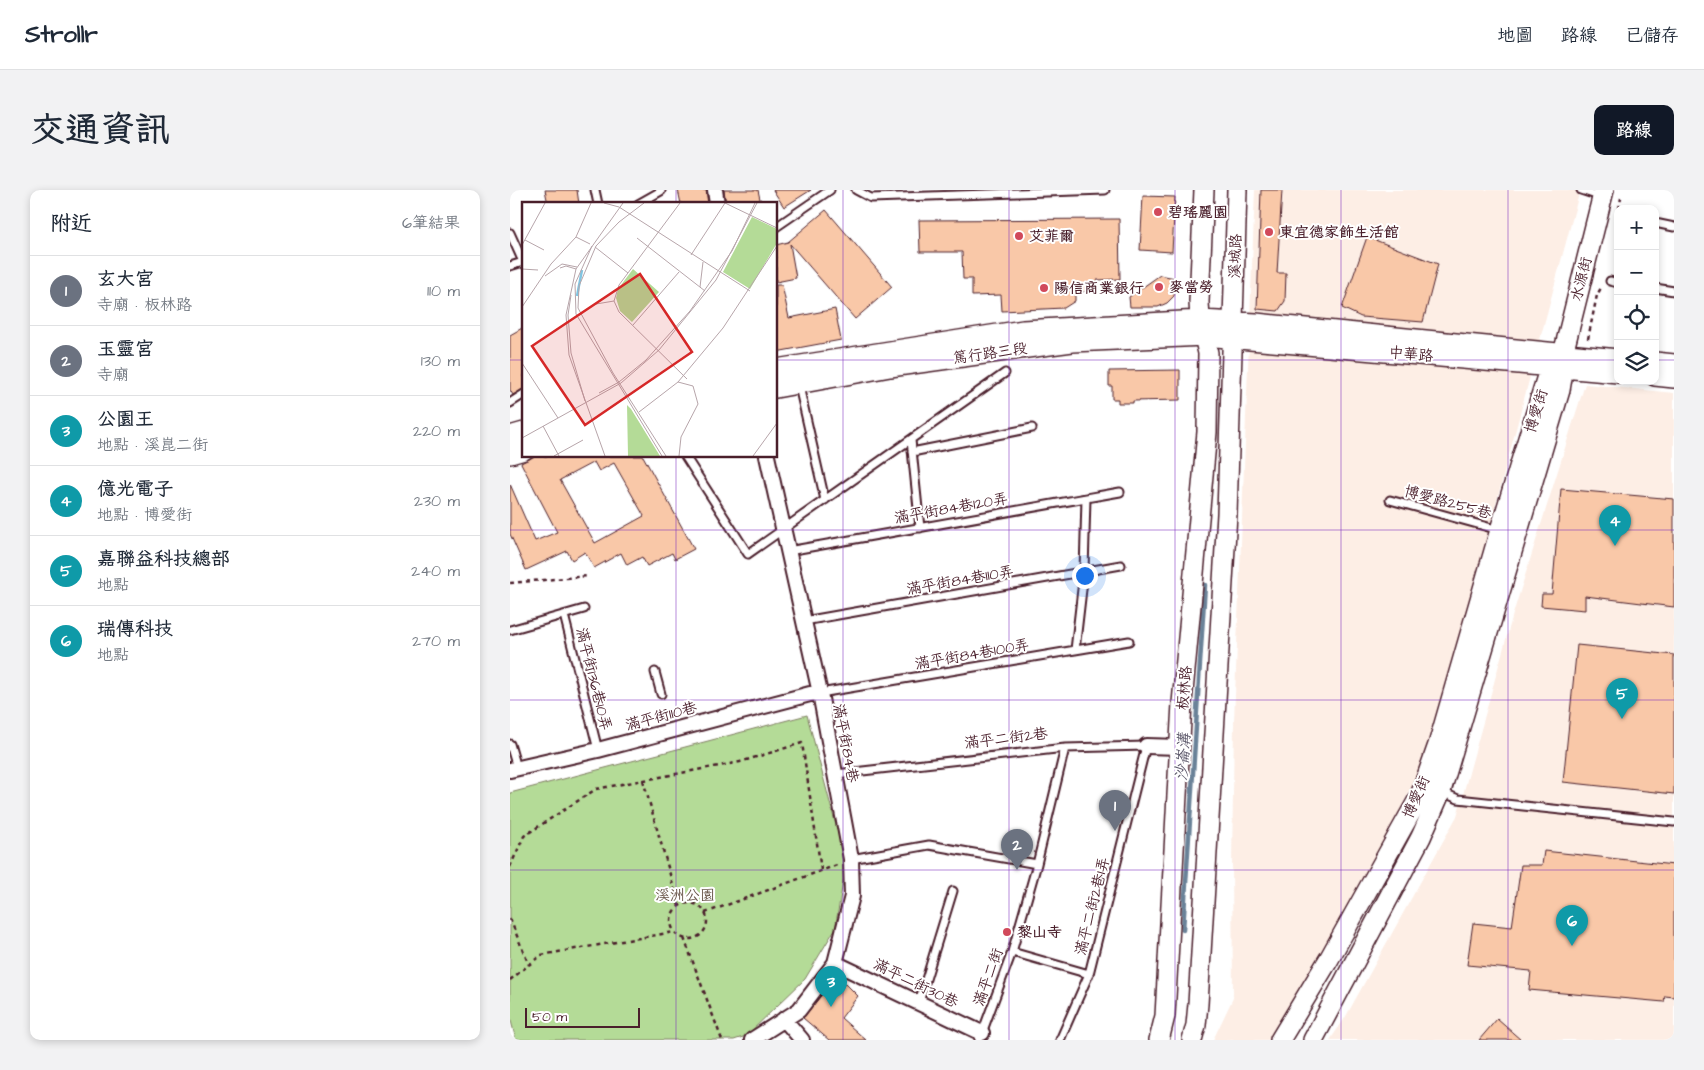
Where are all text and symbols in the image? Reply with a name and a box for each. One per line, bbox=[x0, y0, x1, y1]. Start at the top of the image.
text: Strollr bbox=[25, 18, 98, 52]
text: 地圖 bbox=[1497, 23, 1533, 48]
text: 路線 bbox=[1561, 23, 1597, 48]
text: 已儲存 bbox=[1625, 23, 1679, 48]
button: 路線 bbox=[1594, 105, 1674, 155]
text: 交通資訊 bbox=[30, 106, 170, 155]
inset map bbox=[522, 202, 778, 458]
place label: 碧瑤麗園 bbox=[1168, 202, 1228, 223]
map controls bbox=[1614, 205, 1659, 385]
button: + bbox=[1614, 205, 1659, 250]
marker: 碧瑤麗園 bbox=[1152, 206, 1164, 218]
text: 附近 bbox=[50, 209, 92, 238]
text: 6筆結果 bbox=[402, 212, 460, 234]
place label: 東宜德家飾生活館 bbox=[1279, 222, 1399, 243]
place label: 艾菲爾 bbox=[1029, 226, 1074, 247]
marker: 東宜德家飾生活館 bbox=[1263, 226, 1275, 238]
marker: 艾菲爾 bbox=[1013, 230, 1025, 242]
street label: 溪城路 bbox=[1224, 233, 1247, 279]
button: − bbox=[1614, 250, 1659, 295]
street label: 水源街 bbox=[1566, 255, 1597, 304]
text: 玄大宮 bbox=[97, 266, 154, 293]
place label: 麥當勞 bbox=[1169, 277, 1214, 298]
place label: 陽信商業銀行 bbox=[1054, 278, 1144, 299]
text: 1 bbox=[65, 280, 67, 302]
text: 110 m bbox=[427, 280, 460, 302]
marker: 麥當勞 bbox=[1153, 281, 1165, 293]
marker: 陽信商業銀行 bbox=[1038, 282, 1050, 294]
text: 寺廟 · 板林路 bbox=[97, 294, 192, 316]
button: locate bbox=[1614, 295, 1659, 340]
text: 玉靈宮 bbox=[97, 336, 154, 363]
street label: 篤行路三段 bbox=[951, 338, 1029, 369]
button: layers bbox=[1614, 340, 1659, 385]
street label: 中華路 bbox=[1388, 342, 1434, 367]
text: 2 bbox=[61, 350, 71, 372]
text: 130 m bbox=[421, 350, 460, 372]
text: 寺廟 bbox=[97, 364, 129, 386]
street label: 博愛街 bbox=[1520, 387, 1553, 436]
text: 公園王 bbox=[97, 406, 154, 433]
text: 3 bbox=[62, 420, 70, 442]
text: 220 m bbox=[413, 420, 460, 442]
text: 地點 · 溪崑二街 bbox=[97, 434, 208, 456]
text: 億光電子 bbox=[97, 476, 173, 503]
street label: 博愛路255巷 bbox=[1402, 481, 1494, 524]
street label: 滿平街84巷120弄 bbox=[893, 488, 1009, 529]
text: 4 bbox=[61, 490, 71, 512]
text: 230 m bbox=[414, 490, 460, 512]
text: 地點 · 博愛街 bbox=[97, 504, 192, 526]
pin: 4 bbox=[1599, 505, 1631, 546]
text: 嘉聯益科技總部 bbox=[97, 546, 230, 573]
text: 5 bbox=[60, 560, 72, 582]
text: 240 m bbox=[411, 560, 460, 582]
street label: 滿平街84巷110弄 bbox=[905, 561, 1015, 600]
your location bbox=[1072, 563, 1098, 589]
text: 地點 bbox=[97, 574, 129, 596]
text: 瑞傳科技 bbox=[97, 616, 173, 643]
street label: 滿平街136巷10弄 bbox=[571, 625, 616, 733]
text: 6 bbox=[61, 630, 71, 652]
text: 270 m bbox=[412, 630, 460, 652]
street label: 滿平街84巷100弄 bbox=[913, 634, 1031, 675]
text: 地點 bbox=[97, 644, 129, 666]
street label: 板林路 bbox=[1172, 665, 1197, 711]
pin: 5 bbox=[1606, 678, 1638, 719]
street label: 滿平街110巷 bbox=[623, 697, 699, 736]
street label: 滿平街84巷 bbox=[828, 702, 863, 784]
street label: 滿平二街2巷 bbox=[963, 723, 1049, 754]
water label: 沙崙溝 bbox=[1170, 730, 1196, 782]
street label: 博愛街 bbox=[1398, 772, 1435, 822]
pin: 1 bbox=[1099, 790, 1131, 831]
pin: 2 bbox=[1001, 829, 1033, 870]
street label: 滿平二街2巷1弄 bbox=[1070, 855, 1115, 957]
park label: 溪洲公園 bbox=[655, 885, 715, 906]
pin: 6 bbox=[1556, 905, 1588, 946]
place label: 黎山寺 bbox=[1017, 922, 1062, 943]
marker: 黎山寺 bbox=[1001, 926, 1013, 938]
street label: 滿平二街 bbox=[968, 945, 1009, 1009]
street label: 滿平二街30巷 bbox=[870, 954, 962, 1013]
pin: 3 bbox=[815, 966, 847, 1007]
scale bar bbox=[525, 1005, 640, 1028]
text: 50 m bbox=[532, 1007, 567, 1027]

